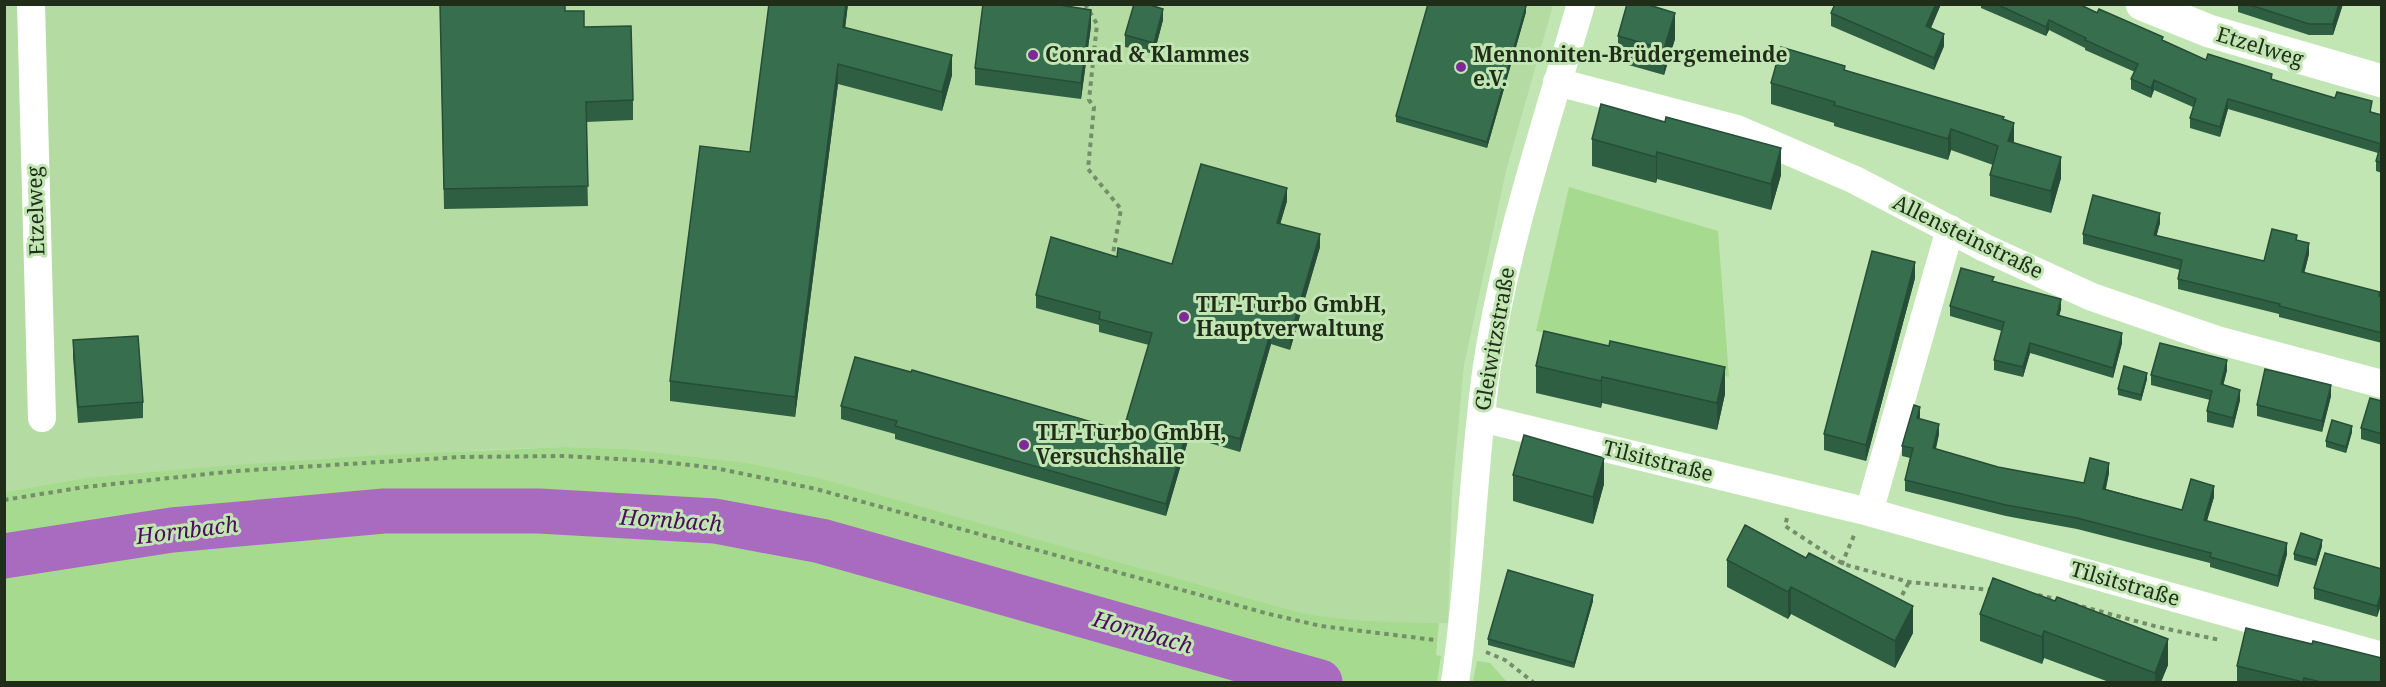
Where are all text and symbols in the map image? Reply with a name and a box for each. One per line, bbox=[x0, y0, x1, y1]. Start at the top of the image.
street label: Etzelweg bbox=[2213, 20, 2308, 73]
place label: Conrad & Klammes bbox=[1045, 40, 1249, 68]
place label: Mennoniten-Brüdergemeinde e.V. bbox=[1473, 40, 1788, 92]
marker: Conrad & Klammes bbox=[1026, 48, 1040, 62]
marker: Mennoniten-Brüdergemeinde e.V. bbox=[1454, 60, 1468, 74]
street label: Etzelweg bbox=[19, 165, 51, 256]
street label: Allensteinstraße bbox=[1889, 188, 2048, 285]
street label: Gleiwitzstraße bbox=[1468, 265, 1520, 413]
place label: TLT-Turbo GmbH, Hauptverwaltung bbox=[1196, 290, 1387, 342]
marker: TLT-Turbo GmbH, Hauptverwaltung bbox=[1177, 310, 1191, 324]
place label: TLT-Turbo GmbH, Versuchshalle bbox=[1036, 418, 1227, 470]
street label: Tilsitstraße bbox=[1600, 433, 1716, 487]
marker: TLT-Turbo GmbH, Versuchshalle bbox=[1017, 438, 1031, 452]
water label: Hornbach bbox=[618, 500, 723, 538]
water label: Hornbach bbox=[133, 508, 240, 550]
street label: Tilsitstraße bbox=[2067, 554, 2183, 612]
water label: Hornbach bbox=[1089, 602, 1197, 660]

